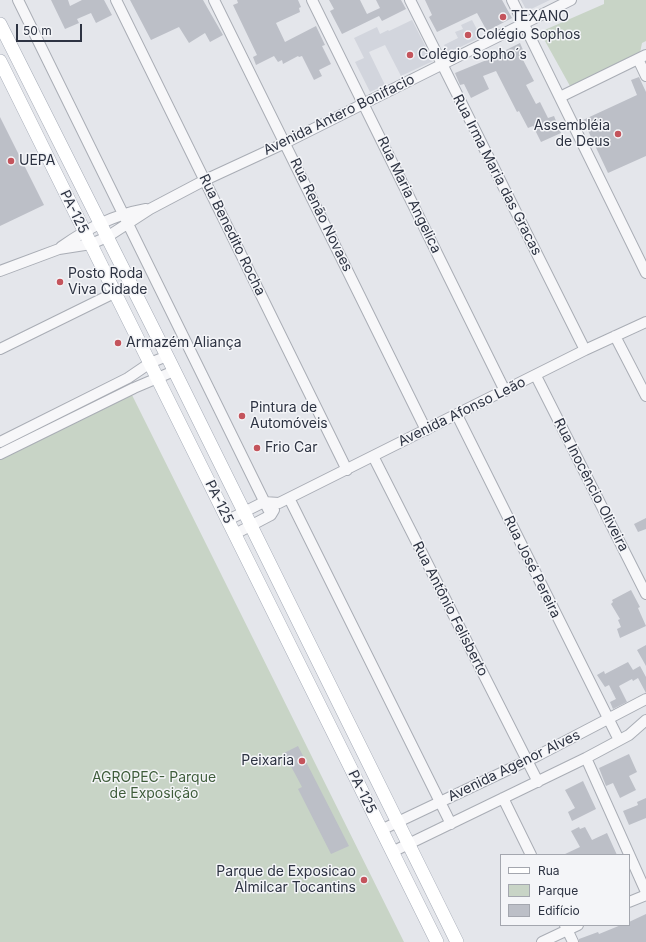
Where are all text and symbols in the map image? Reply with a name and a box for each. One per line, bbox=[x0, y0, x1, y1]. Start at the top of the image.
place label: TEXANO bbox=[511, 9, 569, 25]
marker: TEXANO bbox=[498, 12, 508, 22]
scale bar bbox=[18, 16, 84, 42]
text: 50 m bbox=[23, 23, 52, 38]
place label: Colégio Sophos bbox=[476, 27, 580, 43]
marker: Colégio Sophos bbox=[463, 30, 473, 40]
place label: Colégio Sopho´s bbox=[418, 47, 527, 63]
marker: Colégio Sopho´s bbox=[405, 50, 415, 60]
street label: Avenida Antero Bonifacio bbox=[261, 71, 417, 159]
street label: Rua Irma Maria das Gracas bbox=[449, 92, 545, 258]
place label: Assembléia de Deus bbox=[534, 118, 610, 150]
marker: Assembléia de Deus bbox=[613, 129, 623, 139]
street label: Rua Maria Angelica bbox=[373, 134, 445, 256]
place label: UEPA bbox=[19, 153, 55, 169]
street label: Rua Renão Novaes bbox=[286, 155, 356, 275]
marker: UEPA bbox=[6, 156, 16, 166]
street label: Rua Benedito Rocha bbox=[195, 172, 269, 298]
street label: PA-125 bbox=[56, 188, 92, 236]
place label: Posto Roda Viva Cidade bbox=[68, 266, 147, 298]
marker: Posto Roda Viva Cidade bbox=[55, 277, 65, 287]
place label: Armazém Aliança bbox=[126, 335, 242, 351]
marker: Armazém Aliança bbox=[113, 338, 123, 348]
street label: Avenida Afonso Leão bbox=[395, 374, 529, 450]
place label: Pintura de Automóveis bbox=[250, 400, 328, 432]
marker: Pintura de Automóveis bbox=[237, 411, 247, 421]
street label: Rua Inocêncio Oliveira bbox=[550, 416, 632, 554]
place label: Frio Car bbox=[265, 440, 317, 456]
marker: Frio Car bbox=[252, 443, 262, 453]
street label: PA-125 bbox=[201, 478, 237, 526]
street label: Rua José Pereira bbox=[500, 513, 564, 621]
street label: Rua Antônio Felisberto bbox=[409, 539, 491, 679]
street label: Avenida Agenor Alves bbox=[445, 727, 583, 805]
place label: Peixaria bbox=[241, 753, 294, 769]
marker: Peixaria bbox=[297, 756, 307, 766]
street label: PA-125 bbox=[344, 768, 380, 816]
park label: AGROPEC- Parque de Exposição bbox=[92, 770, 216, 802]
legend bbox=[500, 854, 630, 926]
text: Rua bbox=[538, 863, 560, 878]
place label: Parque de Exposicao Almilcar Tocantins bbox=[216, 864, 356, 896]
marker: Parque de Exposicao Almilcar Tocantins bbox=[359, 875, 369, 885]
text: Parque bbox=[538, 883, 578, 898]
text: Edifício bbox=[538, 903, 580, 918]

